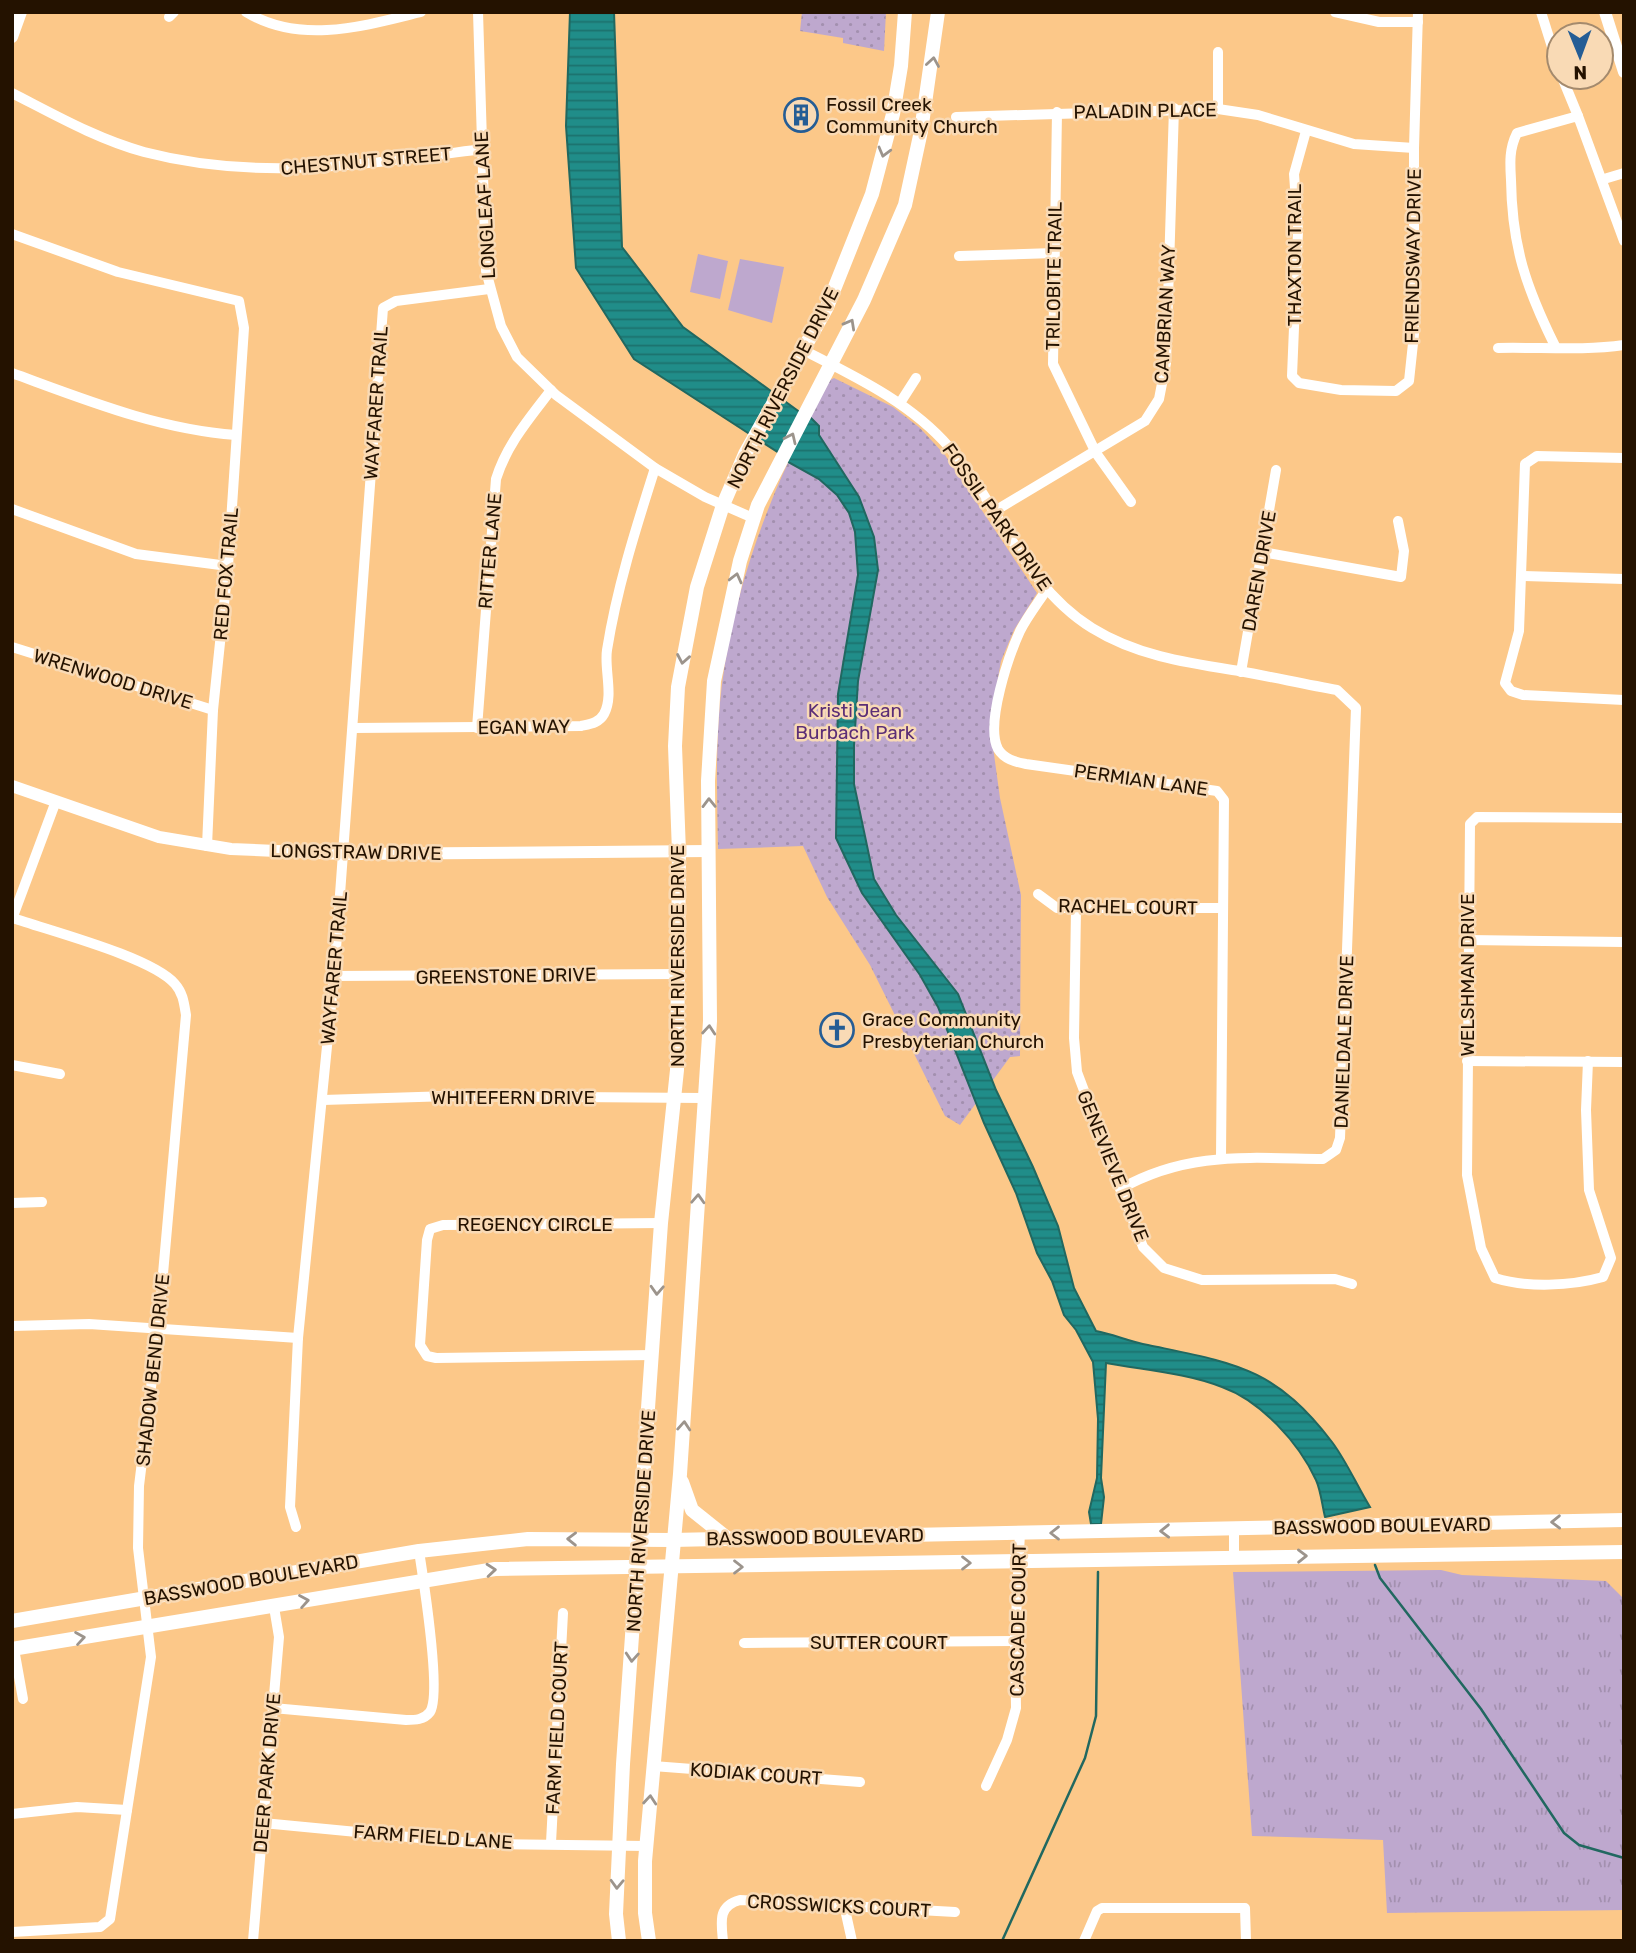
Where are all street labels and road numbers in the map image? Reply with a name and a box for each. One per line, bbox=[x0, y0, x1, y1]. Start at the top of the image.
street label: PALADIN PLACE bbox=[1073, 98, 1217, 124]
street label: LONGLEAF LANE bbox=[470, 130, 500, 280]
street label: CHESTNUT STREET bbox=[280, 142, 452, 180]
street label: FRIENDSWAY DRIVE bbox=[1400, 168, 1426, 344]
street label: THAXTON TRAIL bbox=[1283, 184, 1306, 326]
street label: TRILOBITE TRAIL bbox=[1041, 201, 1067, 351]
street label: CAMBRIAN WAY bbox=[1150, 244, 1180, 384]
street label: NORTH RIVERSIDE DRIVE bbox=[722, 284, 844, 492]
street label: WAYFARER TRAIL bbox=[359, 325, 393, 481]
street label: FOSSIL PARK DRIVE bbox=[937, 439, 1057, 595]
street label: RITTER LANE bbox=[473, 492, 507, 610]
street label: RED FOX TRAIL bbox=[209, 506, 243, 641]
street label: DAREN DRIVE bbox=[1237, 509, 1281, 633]
street label: WRENWOOD DRIVE bbox=[30, 644, 196, 714]
street label: EGAN WAY bbox=[477, 715, 571, 739]
street label: PERMIAN LANE bbox=[1072, 759, 1210, 801]
street label: LONGSTRAW DRIVE bbox=[270, 839, 442, 865]
street label: NORTH RIVERSIDE DRIVE bbox=[666, 845, 689, 1067]
street label: WAYFARER TRAIL bbox=[316, 890, 352, 1046]
street label: WELSHMAN DRIVE bbox=[1456, 893, 1479, 1057]
street label: RACHEL COURT bbox=[1058, 894, 1198, 920]
street label: DANIELDALE DRIVE bbox=[1329, 955, 1359, 1129]
street label: GREENSTONE DRIVE bbox=[415, 963, 597, 989]
street label: WHITEFERN DRIVE bbox=[431, 1086, 595, 1109]
street label: GENEVIEVE DRIVE bbox=[1072, 1087, 1154, 1245]
street label: REGENCY CIRCLE bbox=[457, 1213, 613, 1236]
street label: SHADOW BEND DRIVE bbox=[131, 1273, 175, 1467]
street label: NORTH RIVERSIDE DRIVE bbox=[622, 1409, 660, 1633]
street label: BASSWOOD BOULEVARD bbox=[1273, 1513, 1491, 1539]
street label: BASSWOOD BOULEVARD bbox=[706, 1524, 924, 1550]
street label: CASCADE COURT bbox=[1005, 1543, 1031, 1697]
street label: BASSWOOD BOULEVARD bbox=[142, 1550, 360, 1610]
street label: SUTTER COURT bbox=[810, 1631, 948, 1654]
street label: FARM FIELD COURT bbox=[541, 1641, 573, 1815]
street label: DEER PARK DRIVE bbox=[249, 1692, 285, 1854]
street label: KODIAK COURT bbox=[689, 1758, 823, 1790]
street label: FARM FIELD LANE bbox=[353, 1820, 513, 1854]
street label: CROSSWICKS COURT bbox=[746, 1890, 932, 1922]

